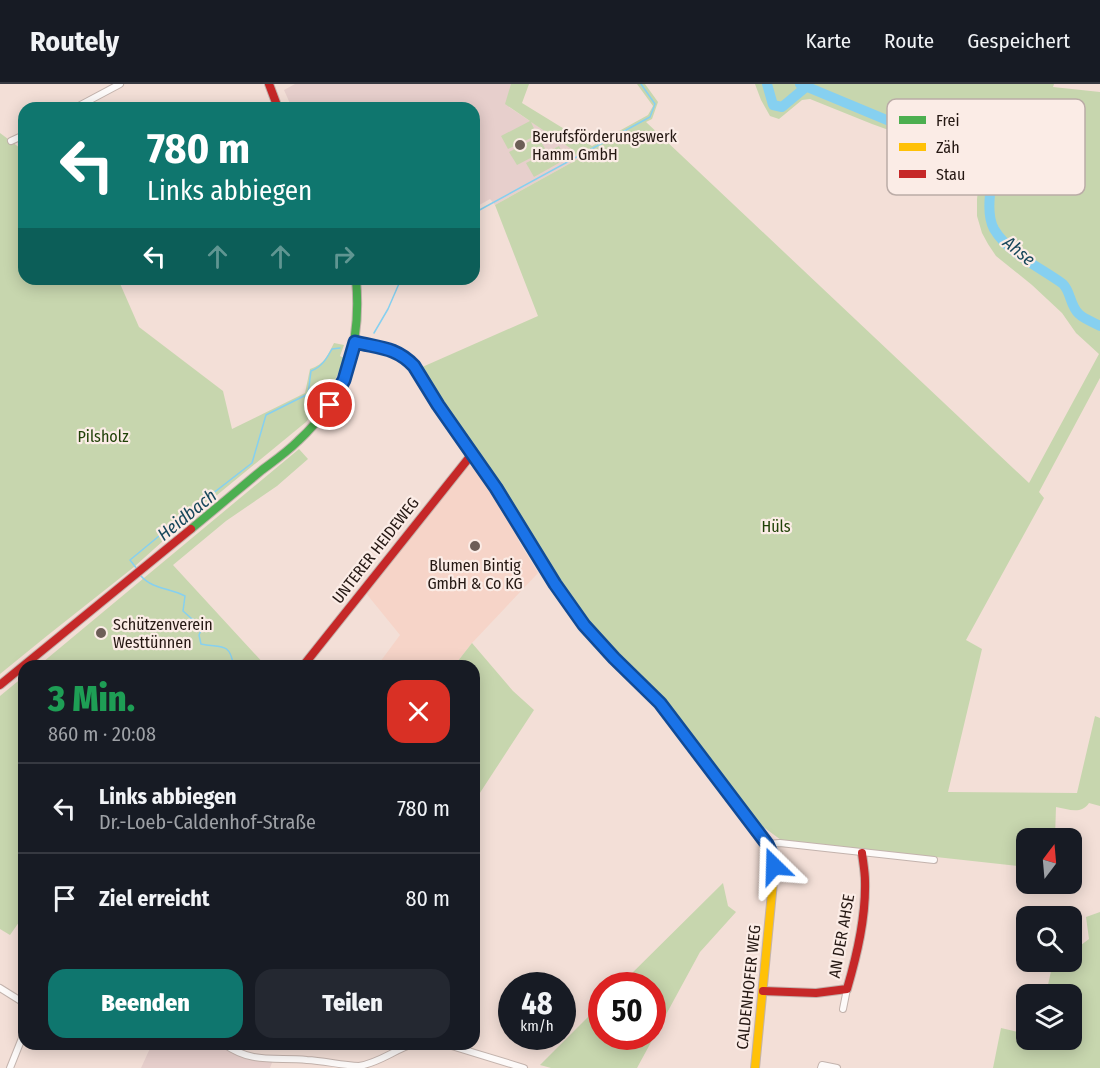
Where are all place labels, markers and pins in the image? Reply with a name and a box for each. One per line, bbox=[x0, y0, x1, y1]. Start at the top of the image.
place label: Berufsförderungswerk Hamm GmbH bbox=[532, 127, 678, 164]
marker: Berufsförderungswerk Hamm GmbH bbox=[513, 138, 527, 152]
pin bbox=[304, 379, 355, 430]
marker: Blumen Bintig GmbH & Co KG bbox=[468, 539, 482, 553]
place label: Blumen Bintig GmbH & Co KG bbox=[427, 556, 523, 593]
place label: Schützenverein Westtünnen bbox=[113, 615, 213, 652]
marker: Schützenverein Westtünnen bbox=[94, 626, 108, 640]

